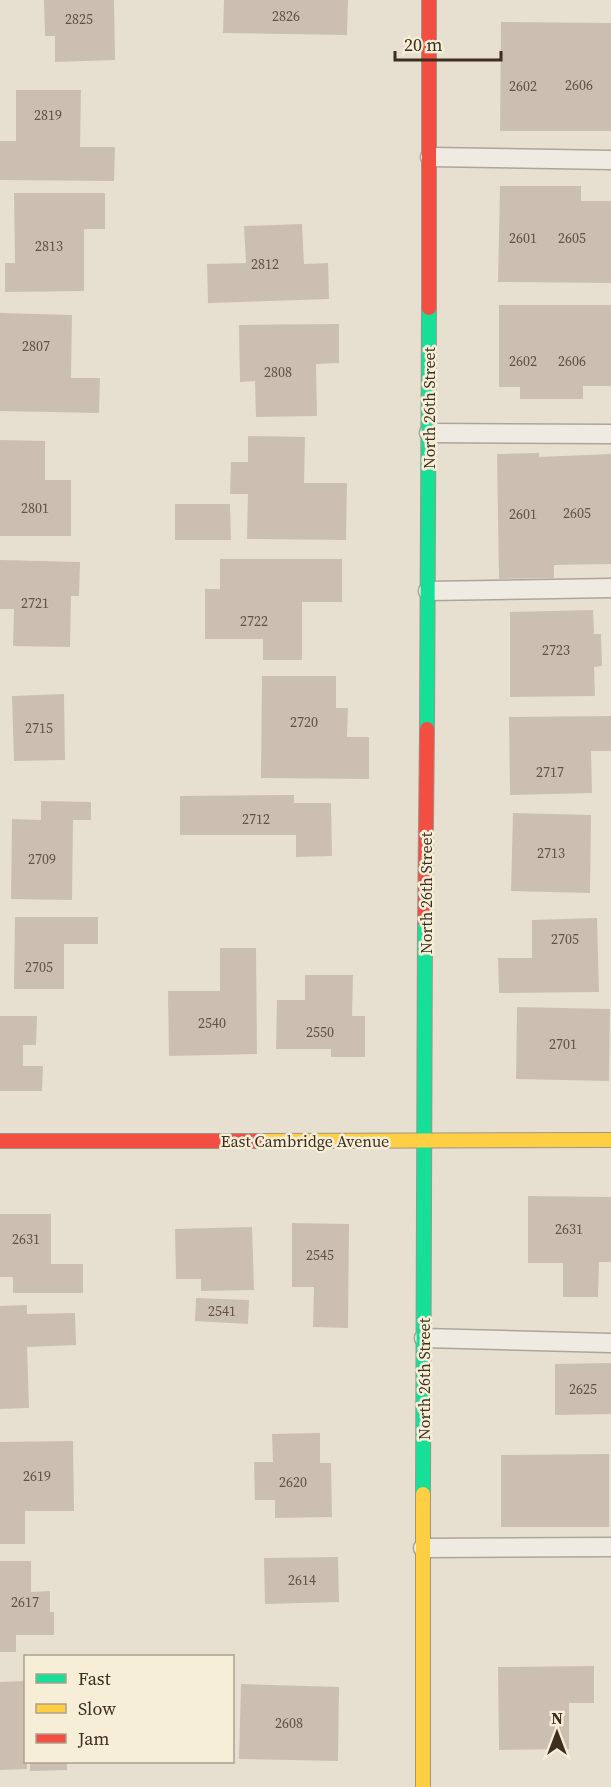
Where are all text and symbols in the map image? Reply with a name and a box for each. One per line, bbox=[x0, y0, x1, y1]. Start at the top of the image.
house number: 2826 bbox=[272, 6, 300, 26]
house number: 2825 bbox=[65, 9, 93, 29]
scale bar bbox=[395, 24, 502, 62]
text: 20 m bbox=[404, 32, 442, 57]
house number: 2606 bbox=[565, 75, 593, 95]
house number: 2602 bbox=[509, 76, 537, 96]
house number: 2819 bbox=[34, 105, 62, 125]
house number: 2601 bbox=[509, 228, 537, 248]
house number: 2605 bbox=[558, 228, 586, 248]
house number: 2813 bbox=[35, 236, 63, 256]
house number: 2812 bbox=[251, 254, 279, 274]
house number: 2807 bbox=[22, 336, 50, 356]
street label: North 26th Street bbox=[418, 346, 440, 469]
house number: 2602 bbox=[509, 351, 537, 371]
house number: 2606 bbox=[558, 351, 586, 371]
house number: 2808 bbox=[264, 362, 292, 382]
house number: 2801 bbox=[21, 498, 49, 518]
house number: 2605 bbox=[563, 503, 591, 523]
house number: 2601 bbox=[509, 504, 537, 524]
house number: 2721 bbox=[21, 593, 49, 613]
house number: 2722 bbox=[240, 611, 268, 631]
house number: 2723 bbox=[542, 640, 570, 660]
house number: 2720 bbox=[290, 712, 318, 732]
house number: 2715 bbox=[25, 718, 53, 738]
house number: 2717 bbox=[536, 762, 564, 782]
house number: 2712 bbox=[242, 809, 270, 829]
street label: North 26th Street bbox=[415, 831, 437, 954]
house number: 2713 bbox=[537, 843, 565, 863]
house number: 2709 bbox=[28, 849, 56, 869]
house number: 2705 bbox=[551, 929, 579, 949]
house number: 2705 bbox=[25, 957, 53, 977]
house number: 2540 bbox=[198, 1013, 226, 1033]
house number: 2550 bbox=[306, 1022, 334, 1042]
house number: 2701 bbox=[549, 1034, 577, 1054]
street label: East Cambridge Avenue bbox=[221, 1130, 389, 1152]
house number: 2631 bbox=[555, 1219, 583, 1239]
house number: 2631 bbox=[12, 1229, 40, 1249]
house number: 2545 bbox=[306, 1245, 334, 1265]
house number: 2541 bbox=[208, 1301, 236, 1321]
street label: North 26th Street bbox=[413, 1317, 435, 1440]
house number: 2625 bbox=[569, 1379, 597, 1399]
house number: 2619 bbox=[23, 1466, 51, 1486]
house number: 2620 bbox=[279, 1472, 307, 1492]
house number: 2614 bbox=[288, 1570, 316, 1590]
house number: 2617 bbox=[11, 1592, 39, 1612]
legend bbox=[24, 1655, 234, 1763]
text: Fast bbox=[78, 1666, 111, 1691]
text: Slow bbox=[78, 1696, 116, 1721]
north arrow bbox=[527, 1703, 587, 1763]
text: N bbox=[551, 1707, 563, 1729]
house number: 2608 bbox=[275, 1713, 303, 1733]
text: Jam bbox=[77, 1726, 110, 1751]

